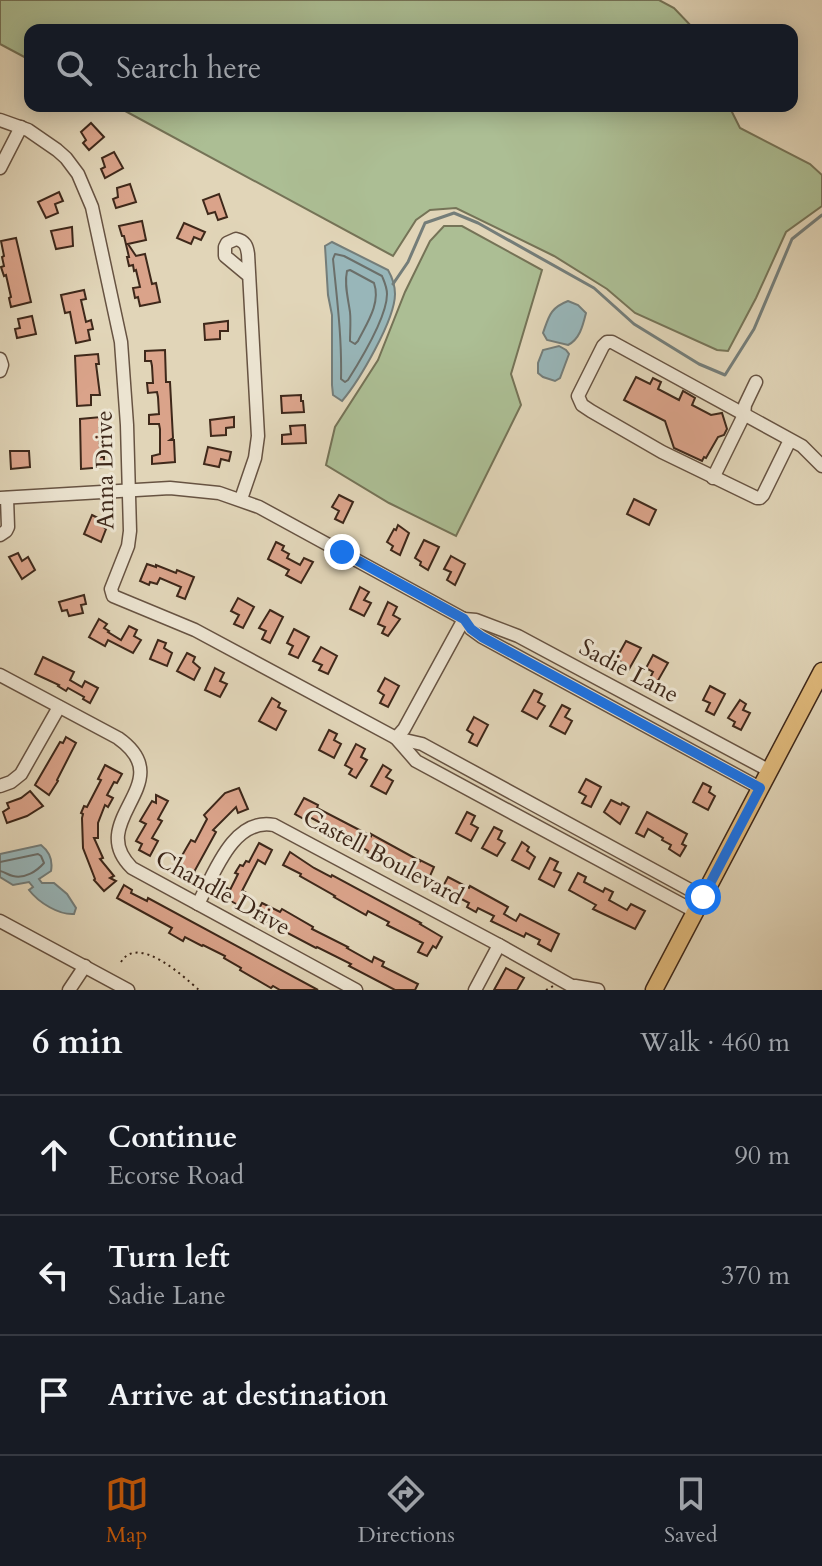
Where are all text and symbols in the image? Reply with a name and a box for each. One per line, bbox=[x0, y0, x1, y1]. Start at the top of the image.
search box bbox=[24, 24, 798, 112]
icon: search bbox=[52, 46, 96, 90]
text: Search here bbox=[116, 48, 261, 89]
street label: Anna Drive bbox=[87, 410, 123, 530]
route end bbox=[324, 534, 360, 570]
street label: Sadie Lane bbox=[573, 631, 685, 711]
street label: Castell Boulevard bbox=[297, 801, 469, 913]
street label: Chandle Drive bbox=[149, 842, 297, 944]
route start bbox=[685, 879, 721, 915]
text: 6 min bbox=[32, 1019, 123, 1065]
text: Walk · 460 m bbox=[640, 1025, 790, 1060]
text: Continue bbox=[108, 1117, 237, 1158]
icon: ahead bbox=[32, 1133, 76, 1177]
text: 90 m bbox=[734, 1138, 790, 1173]
text: Ecorse Road bbox=[108, 1158, 244, 1193]
text: Turn left bbox=[108, 1237, 230, 1278]
icon: left bbox=[32, 1253, 76, 1297]
text: 370 m bbox=[721, 1258, 790, 1293]
text: Sadie Lane bbox=[108, 1278, 226, 1313]
icon: arrive bbox=[32, 1373, 76, 1417]
text: Arrive at destination bbox=[108, 1375, 388, 1416]
tab: Map bbox=[105, 1472, 149, 1550]
tab: Directions bbox=[358, 1472, 455, 1550]
tab: Saved bbox=[664, 1472, 717, 1550]

